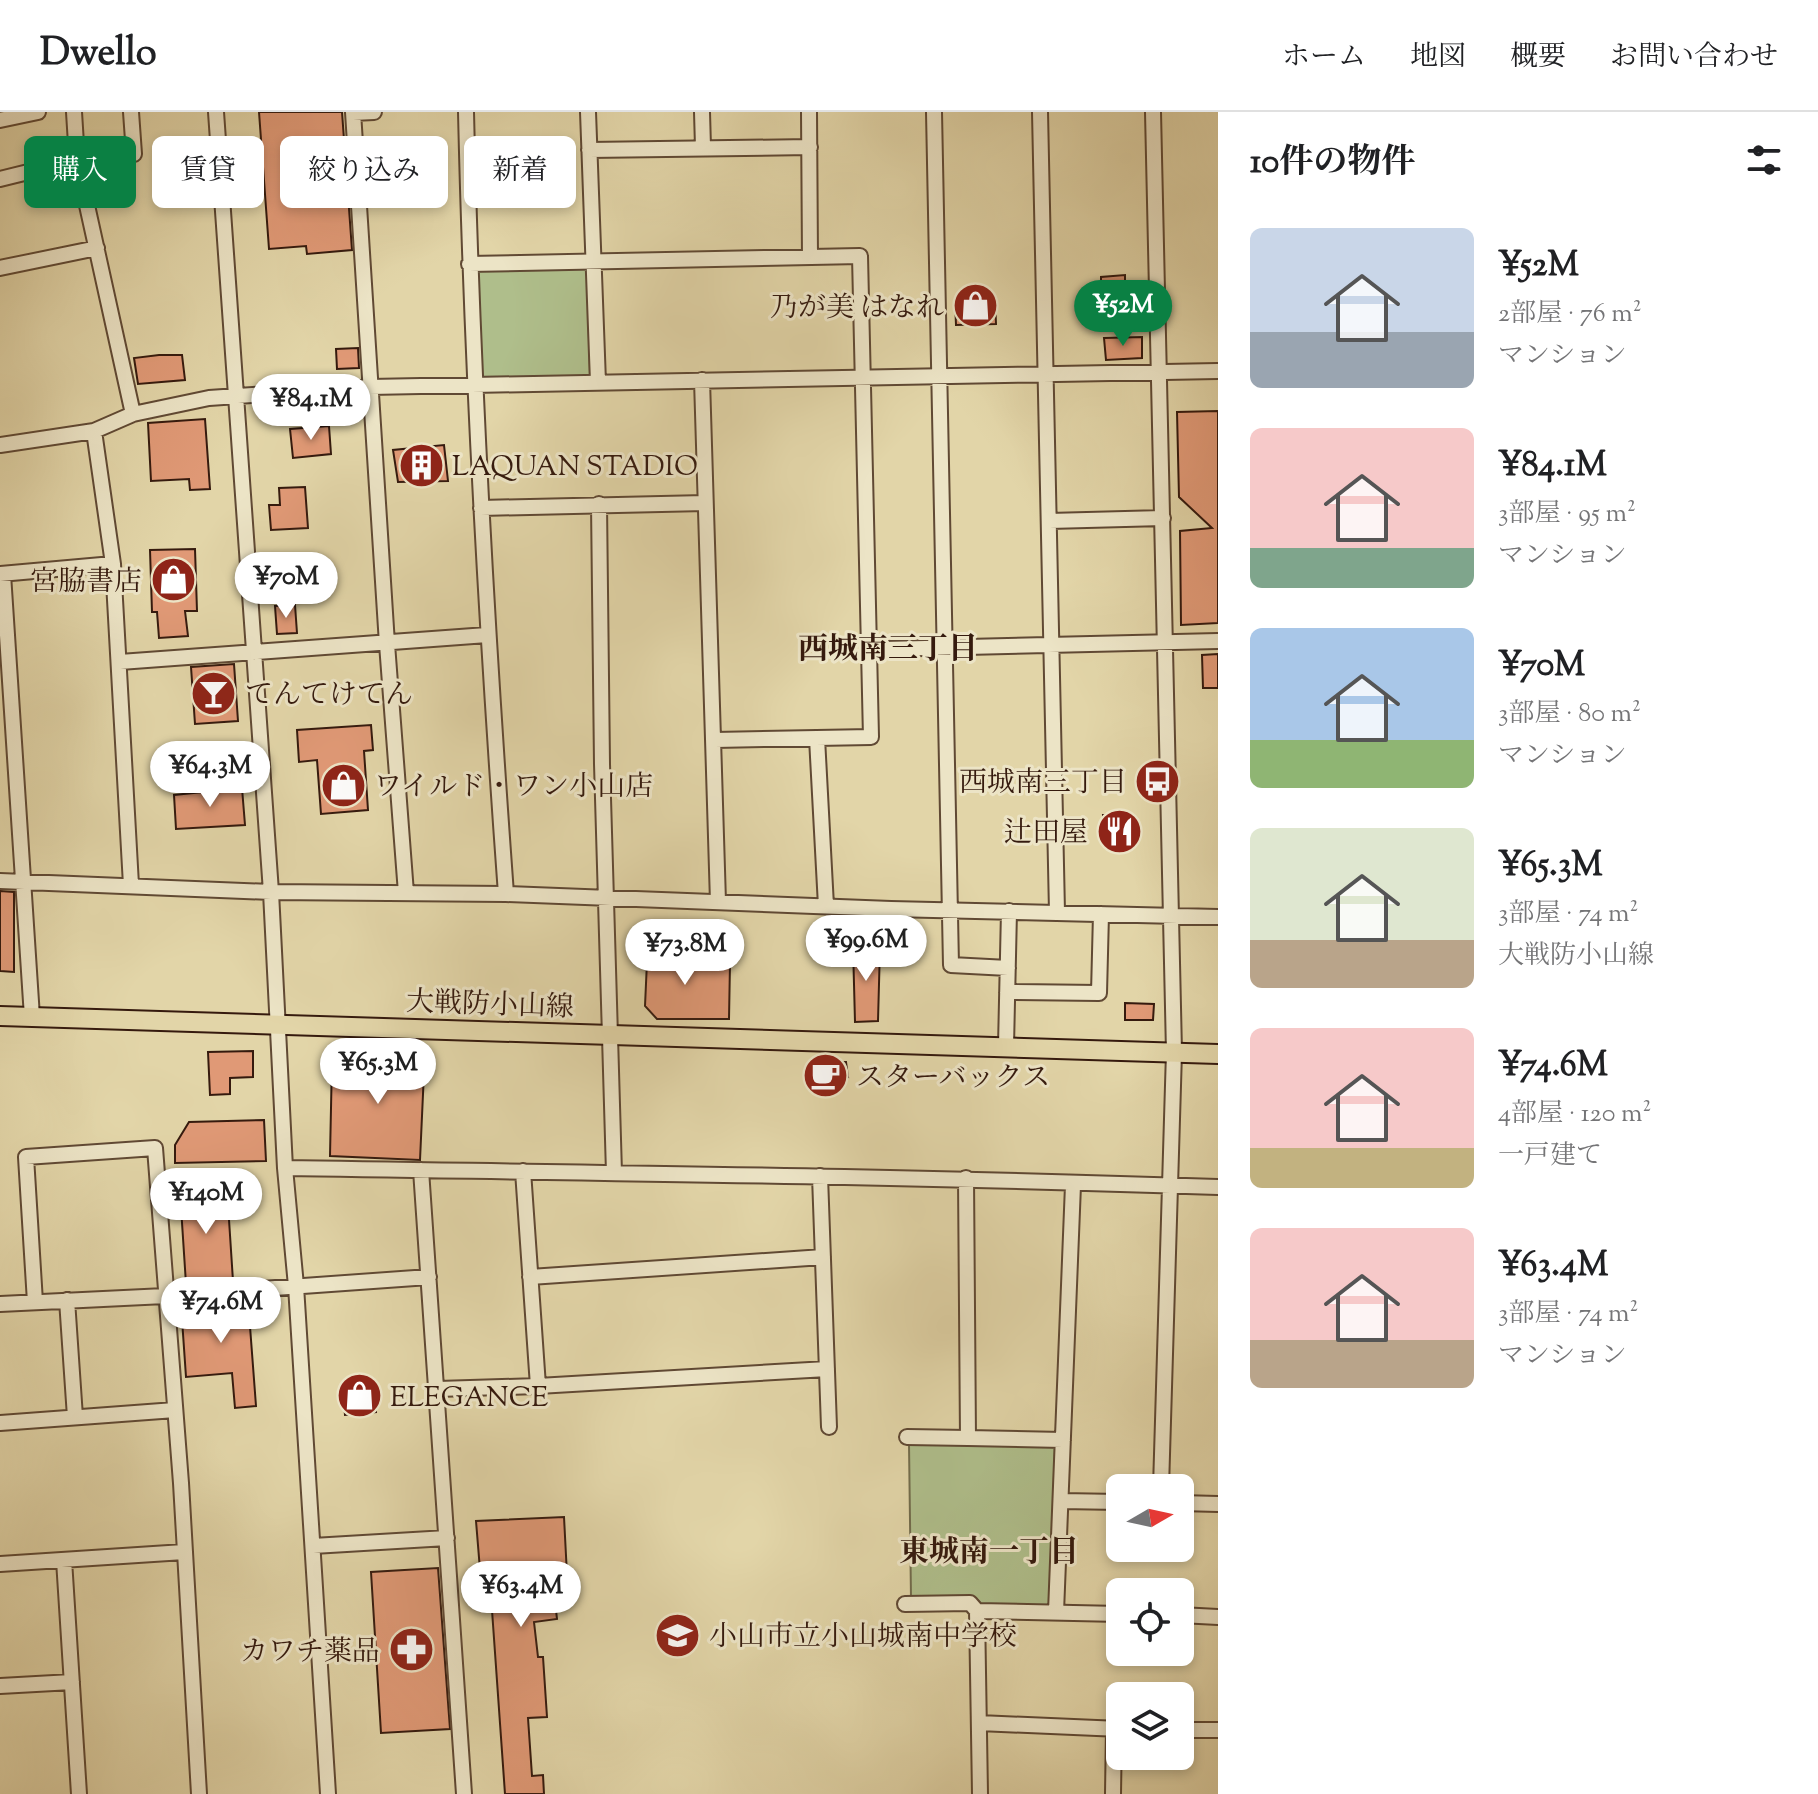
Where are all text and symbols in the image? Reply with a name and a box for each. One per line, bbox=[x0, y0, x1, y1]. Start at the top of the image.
text: Dwello bbox=[40, 28, 157, 82]
text: ホーム bbox=[1282, 38, 1366, 78]
text: 地図 bbox=[1410, 38, 1466, 78]
text: 概要 bbox=[1510, 38, 1566, 78]
text: お問い合わせ bbox=[1610, 38, 1778, 78]
chip: 購入 bbox=[24, 136, 136, 208]
chip: 賃貸 bbox=[152, 136, 264, 208]
chip: 絞り込み bbox=[280, 136, 448, 208]
chip: 新着 bbox=[464, 136, 576, 208]
icon: filters bbox=[1742, 138, 1786, 182]
text: 10件の物件 bbox=[1250, 139, 1415, 188]
text: ¥52M bbox=[1498, 242, 1579, 291]
icon: home bbox=[1314, 260, 1410, 356]
pin: ¥52M bbox=[1076, 280, 1170, 348]
shop icon: 乃が美 はなれ bbox=[951, 282, 999, 330]
text: ¥52M bbox=[1092, 287, 1154, 324]
place label: 乃が美 はなれ bbox=[770, 289, 944, 329]
text: 2部屋 · 76 m² bbox=[1498, 296, 1642, 333]
text: マンション bbox=[1498, 338, 1627, 375]
pin: ¥84.1M bbox=[246, 374, 376, 442]
text: ¥84.1M bbox=[269, 381, 353, 418]
building icon: LAQUAN STADIO bbox=[397, 441, 445, 489]
text: ¥84.1M bbox=[1498, 442, 1607, 491]
place label: LAQUAN STADIO bbox=[452, 448, 698, 488]
icon: home bbox=[1314, 460, 1410, 556]
text: 3部屋 · 95 m² bbox=[1498, 496, 1636, 533]
text: マンション bbox=[1498, 538, 1627, 575]
pin: ¥70M bbox=[239, 552, 333, 620]
shop icon: 宮脇書店 bbox=[149, 556, 197, 604]
text: ¥70M bbox=[253, 559, 319, 596]
place label: 宮脇書店 bbox=[30, 563, 142, 603]
district label: 西城南三丁目 bbox=[798, 629, 978, 672]
text: ¥70M bbox=[1498, 642, 1585, 691]
icon: home bbox=[1314, 660, 1410, 756]
bar icon: てんてけてん bbox=[190, 669, 238, 717]
place label: てんてけてん bbox=[245, 676, 413, 716]
text: 3部屋 · 80 m² bbox=[1498, 696, 1641, 733]
text: マンション bbox=[1498, 738, 1627, 775]
pin: ¥64.3M bbox=[145, 741, 275, 809]
text: ¥64.3M bbox=[168, 748, 252, 785]
bus stop icon: 西城南三丁目 bbox=[1134, 757, 1182, 805]
shop icon: ワイルド・ワン小山店 bbox=[319, 761, 367, 809]
place label: 西城南三丁目 bbox=[959, 764, 1127, 804]
place label: ワイルド・ワン小山店 bbox=[374, 768, 653, 808]
restaurant icon: 辻田屋 bbox=[1095, 807, 1143, 855]
place label: 辻田屋 bbox=[1004, 814, 1088, 854]
text: ¥65.3M bbox=[1498, 842, 1603, 891]
icon: home bbox=[1314, 860, 1410, 956]
text: 3部屋 · 74 m² bbox=[1498, 896, 1638, 933]
pin: ¥99.6M bbox=[801, 915, 931, 983]
pin: ¥73.8M bbox=[620, 919, 750, 987]
text: ¥99.6M bbox=[824, 922, 908, 959]
text: ¥73.8M bbox=[643, 926, 727, 963]
text: 大戦防小山線 bbox=[1498, 938, 1654, 975]
street label: 大戦防小山線 bbox=[405, 983, 575, 1029]
pin: ¥65.3M bbox=[313, 1038, 443, 1106]
text: ¥74.6M bbox=[1498, 1042, 1608, 1091]
text: ¥65.3M bbox=[338, 1045, 418, 1082]
cafe icon: スターバックス bbox=[801, 1052, 849, 1100]
place label: スターバックス bbox=[856, 1059, 1050, 1099]
icon: home bbox=[1314, 1060, 1410, 1156]
text: 4部屋 · 120 m² bbox=[1498, 1096, 1651, 1133]
text: 一戸建て bbox=[1498, 1138, 1602, 1175]
pin: ¥140M bbox=[150, 1168, 262, 1236]
text: ¥140M bbox=[168, 1175, 244, 1212]
text: ¥63.4M bbox=[1498, 1242, 1608, 1291]
icon: home bbox=[1314, 1260, 1410, 1356]
pin: ¥74.6M bbox=[156, 1277, 286, 1345]
text: ¥74.6M bbox=[179, 1284, 263, 1321]
text: 3部屋 · 74 m² bbox=[1498, 1296, 1638, 1333]
text: マンション bbox=[1498, 1338, 1627, 1375]
shop icon: ELEGANCE bbox=[335, 1372, 383, 1420]
place label: ELEGANCE bbox=[390, 1379, 548, 1419]
north arrow bbox=[1106, 1474, 1194, 1562]
map controls bbox=[1106, 1474, 1194, 1770]
district label: 東城南一丁目 bbox=[899, 1532, 1079, 1575]
pin: ¥63.4M bbox=[456, 1561, 586, 1629]
text: ¥63.4M bbox=[479, 1568, 563, 1605]
button: locate bbox=[1106, 1578, 1194, 1666]
school or university icon: 小山市立小山城南中学校 bbox=[654, 1611, 702, 1659]
place label: 小山市立小山城南中学校 bbox=[709, 1618, 1017, 1658]
pharmacy icon: カワチ薬品 bbox=[387, 1626, 435, 1674]
place label: カワチ薬品 bbox=[240, 1633, 380, 1673]
button: layers bbox=[1106, 1682, 1194, 1770]

